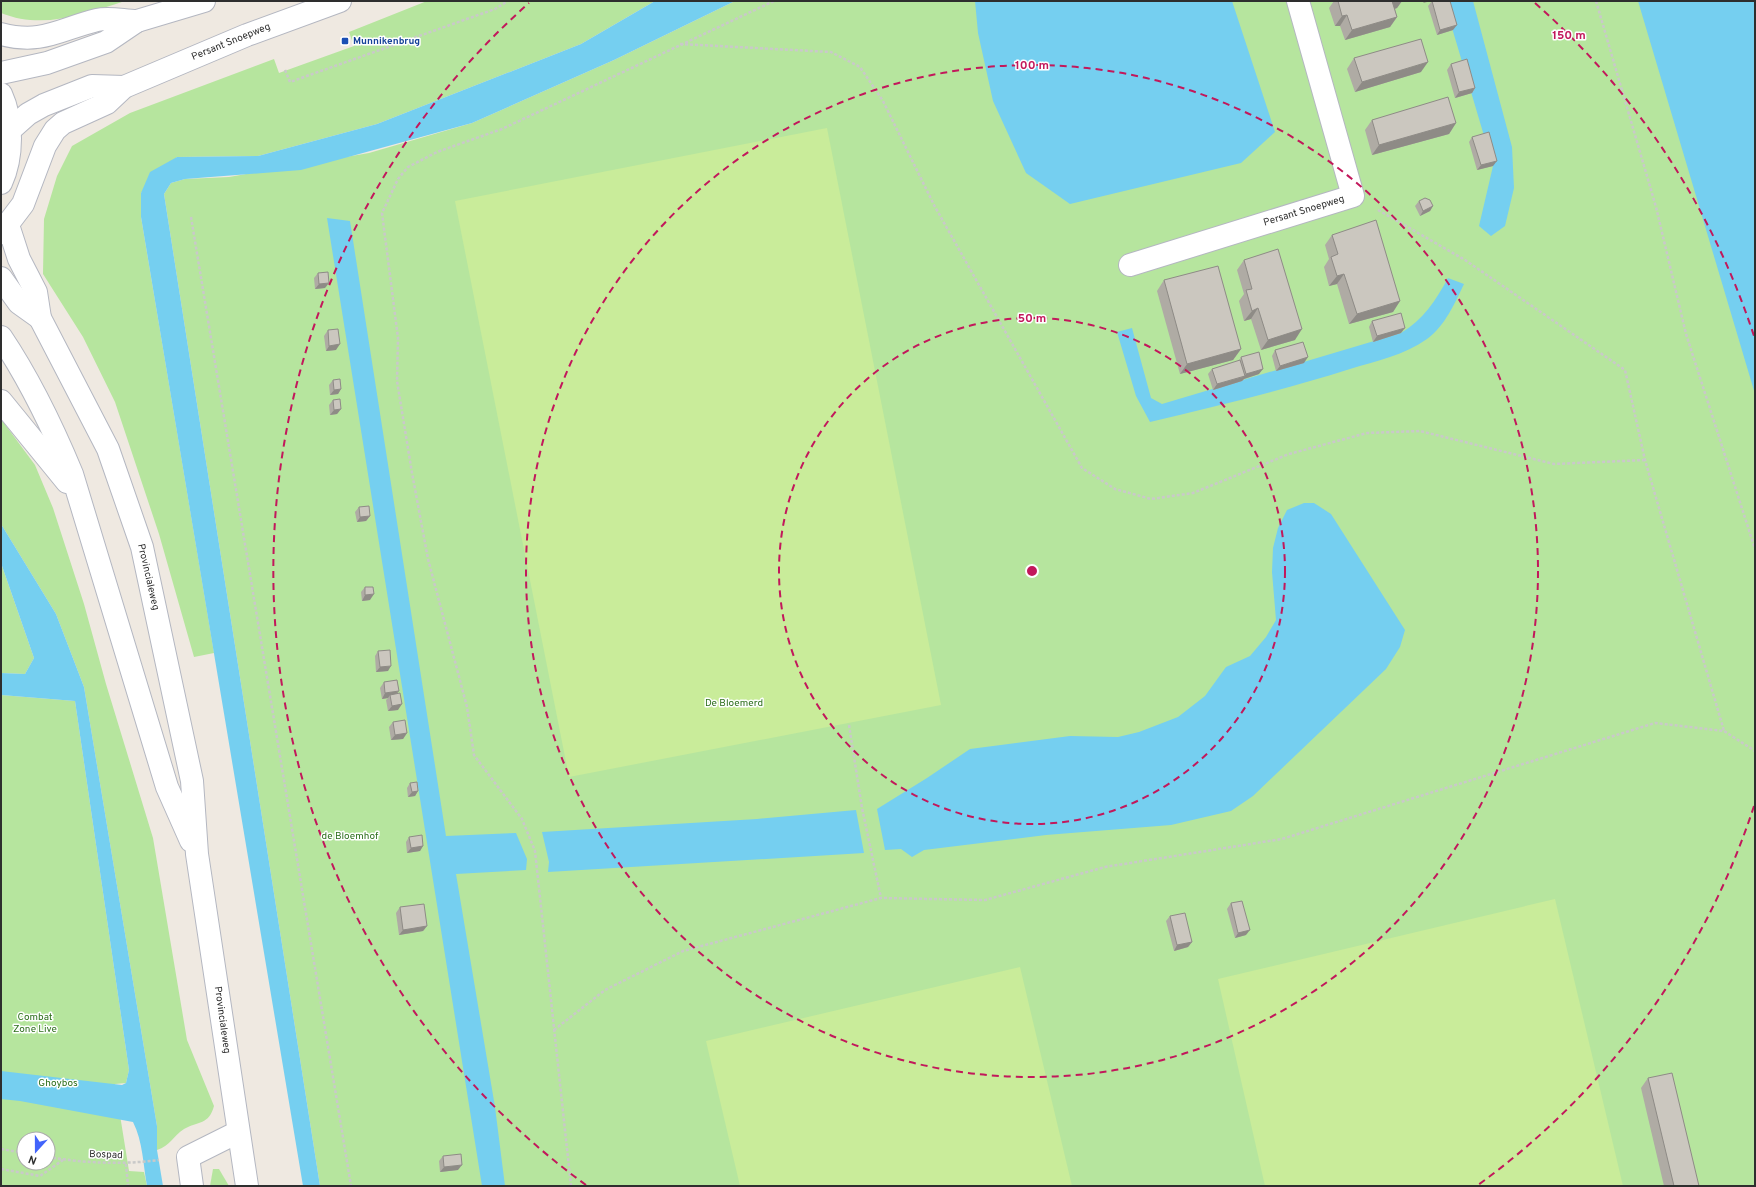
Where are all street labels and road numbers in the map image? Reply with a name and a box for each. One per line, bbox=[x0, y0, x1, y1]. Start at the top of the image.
street label: Persant Snoepweg bbox=[190, 20, 272, 64]
street label: Persant Snoepweg bbox=[1262, 193, 1346, 229]
street label: Provincialeweg bbox=[134, 542, 162, 612]
street label: Provincialeweg bbox=[211, 985, 233, 1055]
street label: Bospad bbox=[89, 1148, 123, 1162]

